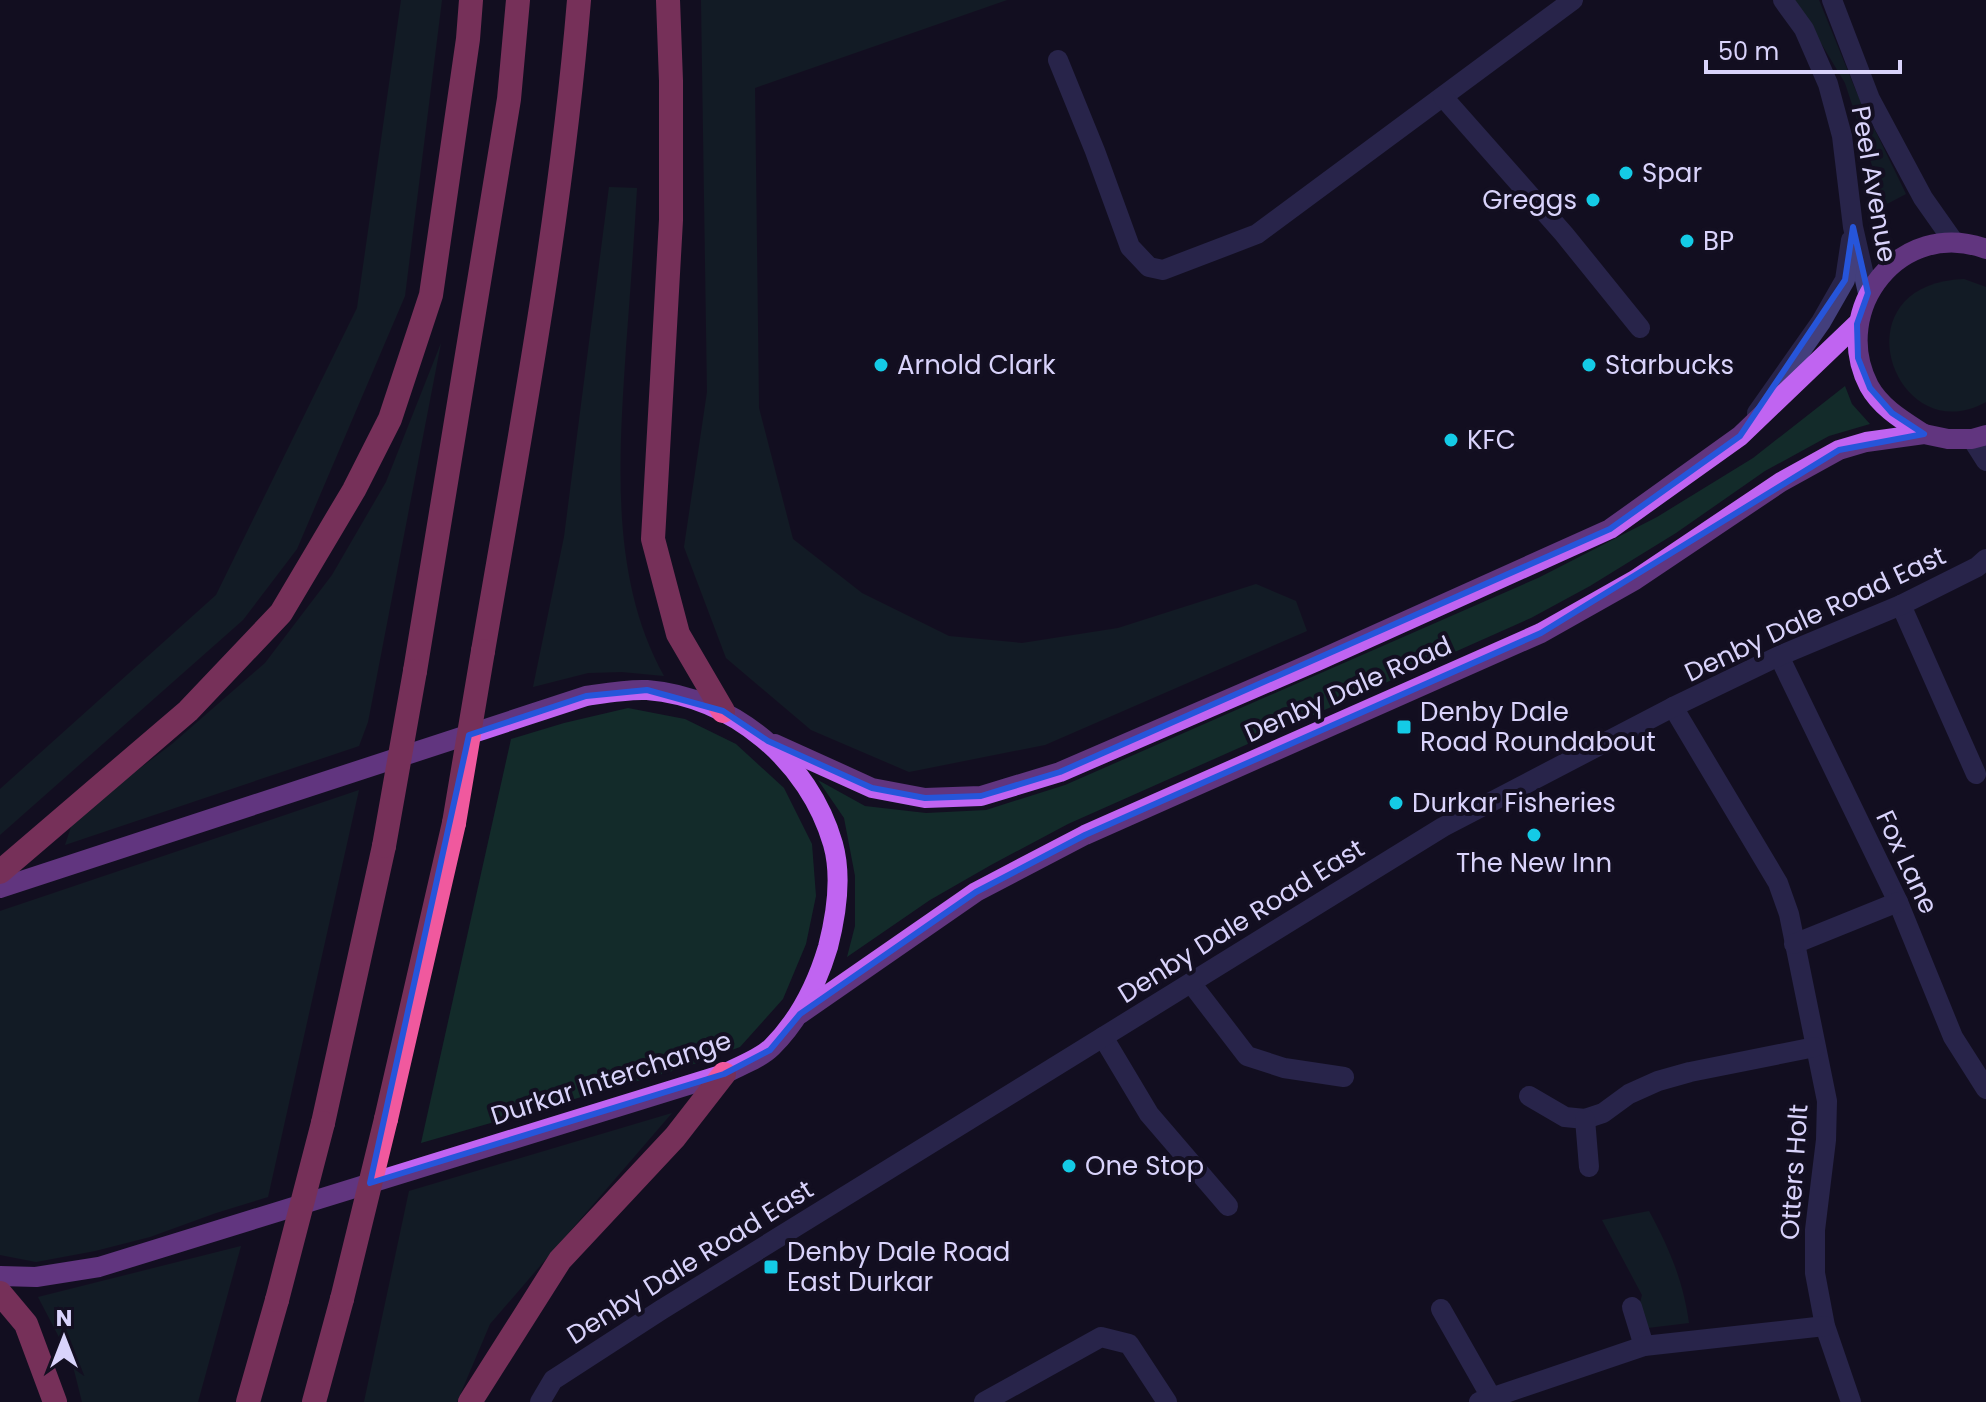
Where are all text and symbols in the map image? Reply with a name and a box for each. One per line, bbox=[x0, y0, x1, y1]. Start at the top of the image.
scale bar bbox=[1706, 24, 1900, 74]
text: 50 m bbox=[1718, 35, 1779, 68]
street label: Peel Avenue bbox=[1843, 103, 1905, 265]
place label: Spar bbox=[1642, 155, 1702, 191]
marker: Spar bbox=[1617, 164, 1635, 182]
place label: Greggs bbox=[1482, 182, 1577, 218]
marker: Greggs bbox=[1584, 191, 1602, 209]
place label: BP bbox=[1703, 223, 1734, 259]
marker: BP bbox=[1678, 232, 1696, 250]
place label: Arnold Clark bbox=[897, 347, 1056, 383]
place label: Starbucks bbox=[1605, 347, 1734, 383]
marker: Arnold Clark bbox=[872, 356, 890, 374]
marker: Starbucks bbox=[1580, 356, 1598, 374]
place label: KFC bbox=[1467, 422, 1516, 458]
marker: KFC bbox=[1442, 431, 1460, 449]
street label: Denby Dale Road East bbox=[1679, 538, 1951, 690]
street label: Denby Dale Road bbox=[1239, 627, 1457, 751]
place label: Denby Dale Road Roundabout bbox=[1420, 694, 1656, 760]
marker: Denby Dale Road Roundabout bbox=[1395, 718, 1413, 736]
place label: Durkar Fisheries bbox=[1412, 785, 1616, 821]
marker: Durkar Fisheries bbox=[1387, 794, 1405, 812]
street label: Fox Lane bbox=[1867, 804, 1947, 920]
marker: The New Inn bbox=[1525, 826, 1543, 844]
street label: Denby Dale Road East bbox=[1111, 830, 1371, 1012]
place label: The New Inn bbox=[1456, 845, 1612, 881]
street label: Durkar Interchange bbox=[486, 1022, 736, 1134]
street label: Otters Holt bbox=[1771, 1103, 1817, 1241]
place label: One Stop bbox=[1085, 1148, 1204, 1184]
marker: One Stop bbox=[1060, 1157, 1078, 1175]
street label: Denby Dale Road East bbox=[560, 1171, 820, 1353]
place label: Denby Dale Road East Durkar bbox=[787, 1234, 1010, 1300]
marker: Denby Dale Road East Durkar bbox=[762, 1258, 780, 1276]
north arrow bbox=[24, 1298, 104, 1378]
text: N bbox=[56, 1303, 72, 1334]

